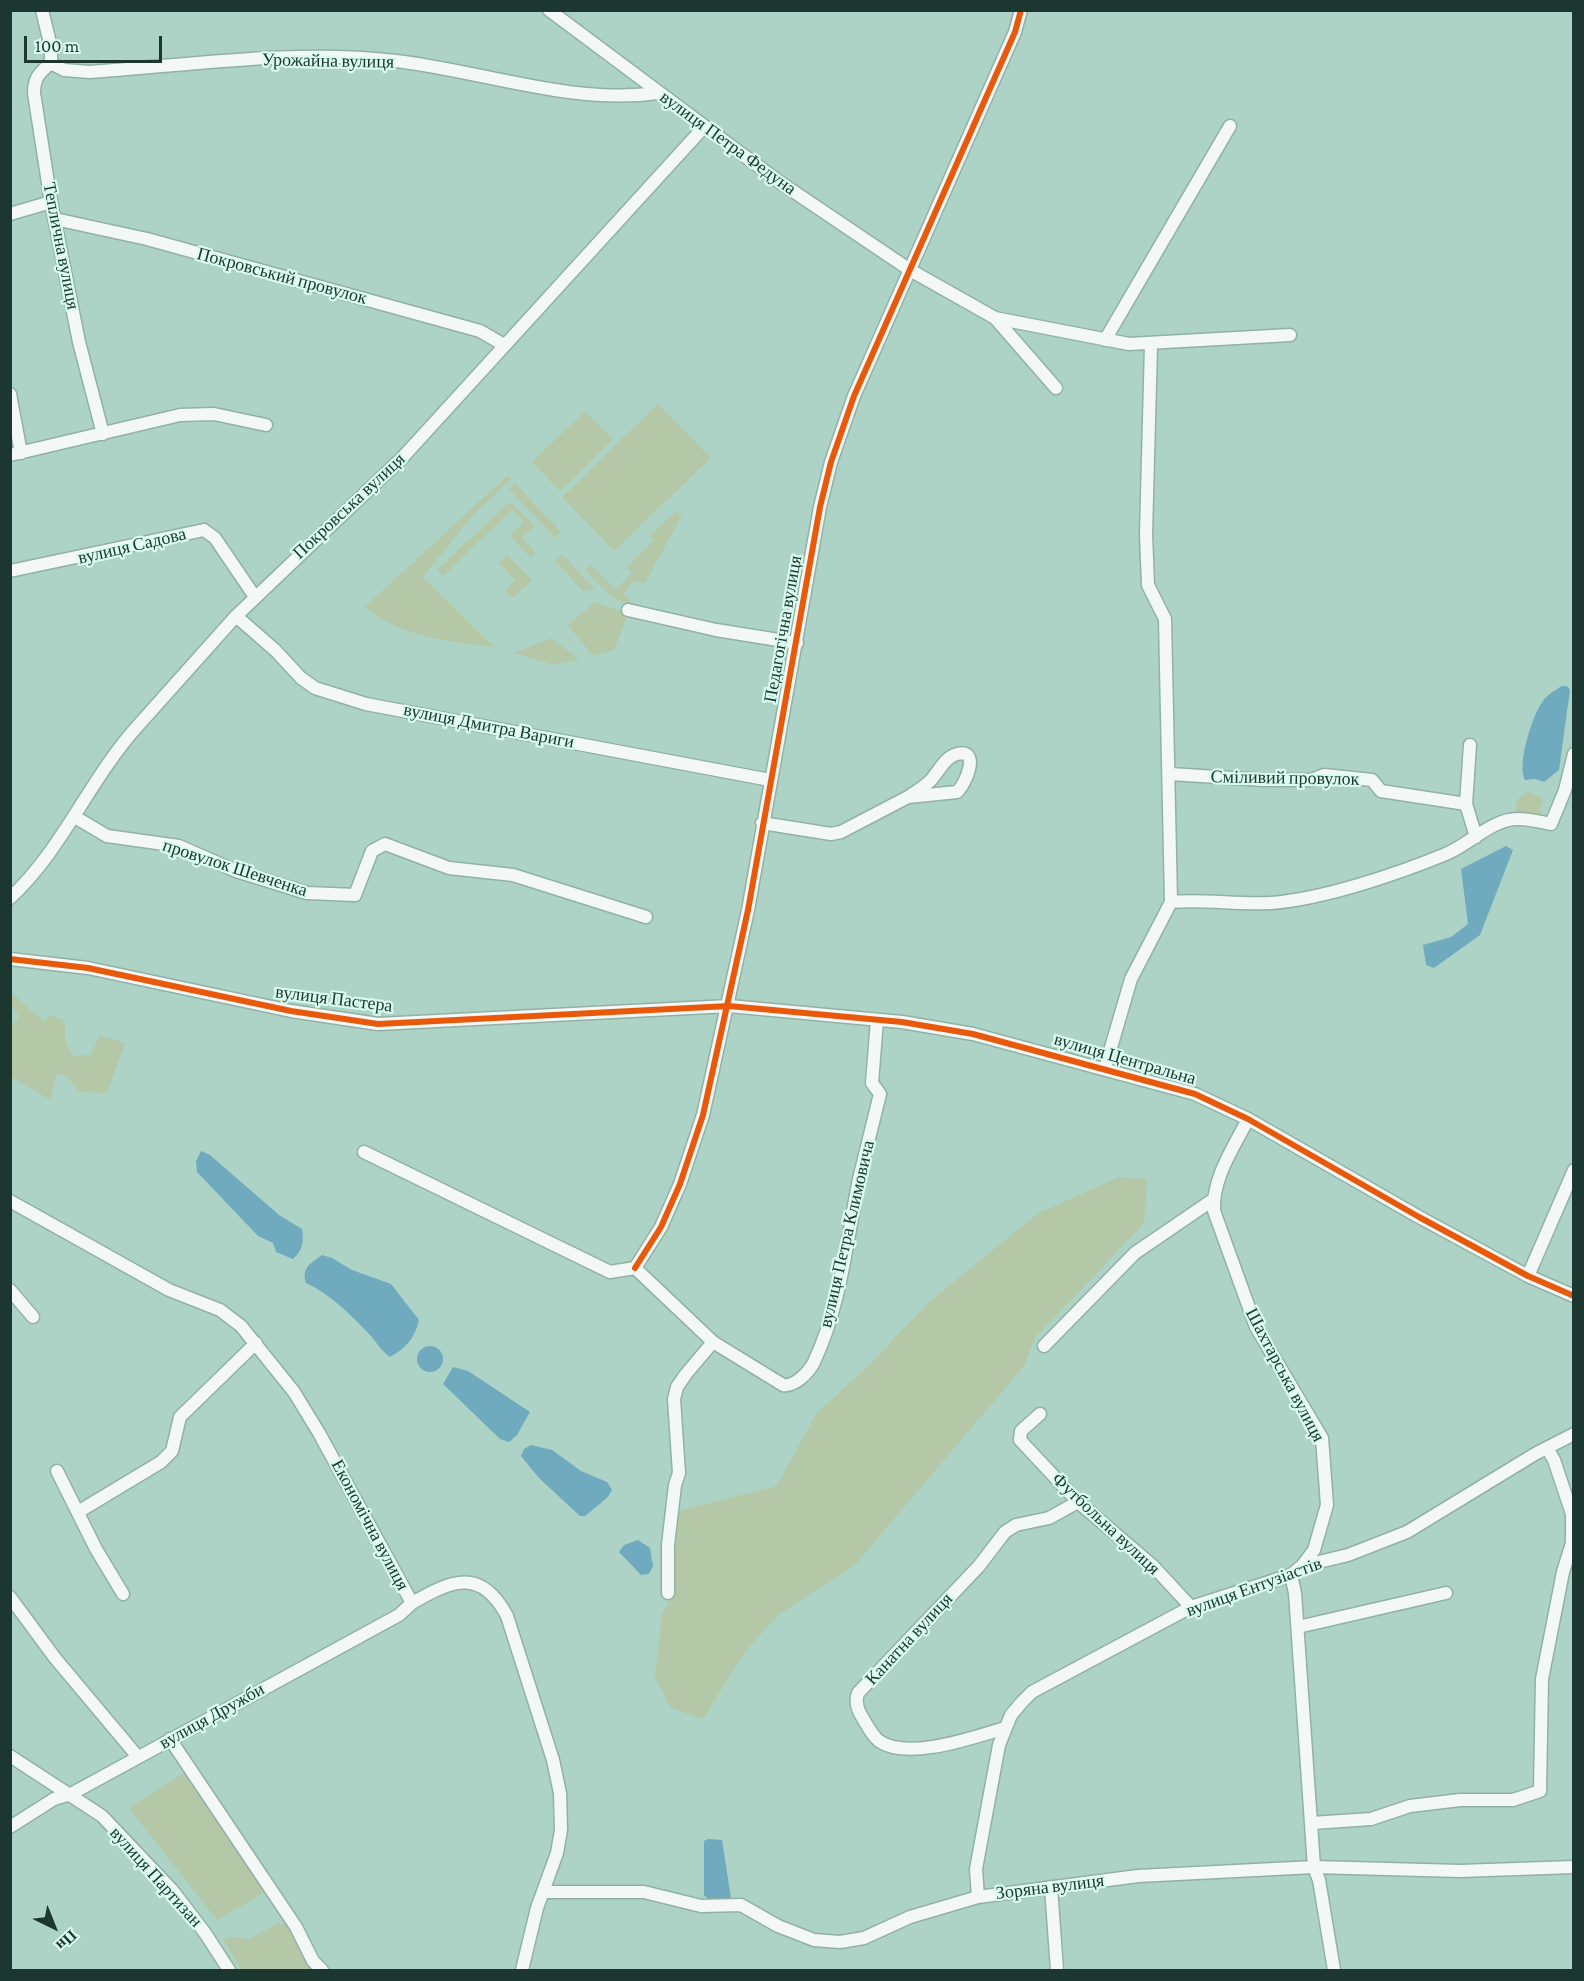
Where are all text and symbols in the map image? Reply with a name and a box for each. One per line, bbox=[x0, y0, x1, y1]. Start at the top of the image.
scale bar bbox=[27, 24, 165, 62]
text: 100 m bbox=[35, 36, 79, 56]
street label: Урожайна вулиця bbox=[262, 49, 394, 73]
street label: вулиця Петра Федуна bbox=[656, 86, 800, 200]
street label: Теплична вулиця bbox=[38, 181, 84, 311]
street label: Покровський провулок bbox=[195, 243, 369, 309]
street label: Покровська вулиця bbox=[288, 448, 410, 564]
street label: вулиця Садова bbox=[76, 523, 188, 569]
street label: Педагогічна вулиця bbox=[759, 554, 807, 704]
street label: вулиця Дмитра Вариги bbox=[402, 699, 576, 753]
street label: Сміливий провулок bbox=[1211, 766, 1359, 790]
street label: провулок Шевченка bbox=[160, 834, 310, 902]
street label: вулиця Пастера bbox=[274, 981, 394, 1017]
street label: вулиця Центральна bbox=[1052, 1028, 1198, 1090]
street label: вулиця Петра Климовича bbox=[815, 1138, 879, 1330]
street label: Шахтарська вулиця bbox=[1241, 1304, 1329, 1446]
street label: Економічна вулиця bbox=[326, 1456, 414, 1594]
street label: Футбольна вулиця bbox=[1048, 1468, 1164, 1580]
street label: вулиця Ентузіастів bbox=[1183, 1552, 1325, 1622]
street label: Канатна вулиця bbox=[861, 1588, 957, 1690]
street label: вулиця Дружби bbox=[156, 1678, 268, 1754]
street label: вулиця Партизан bbox=[105, 1822, 207, 1932]
street label: Зоряна вулиця bbox=[995, 1870, 1105, 1904]
north arrow bbox=[24, 1897, 84, 1957]
text: Пн bbox=[53, 1927, 80, 1954]

